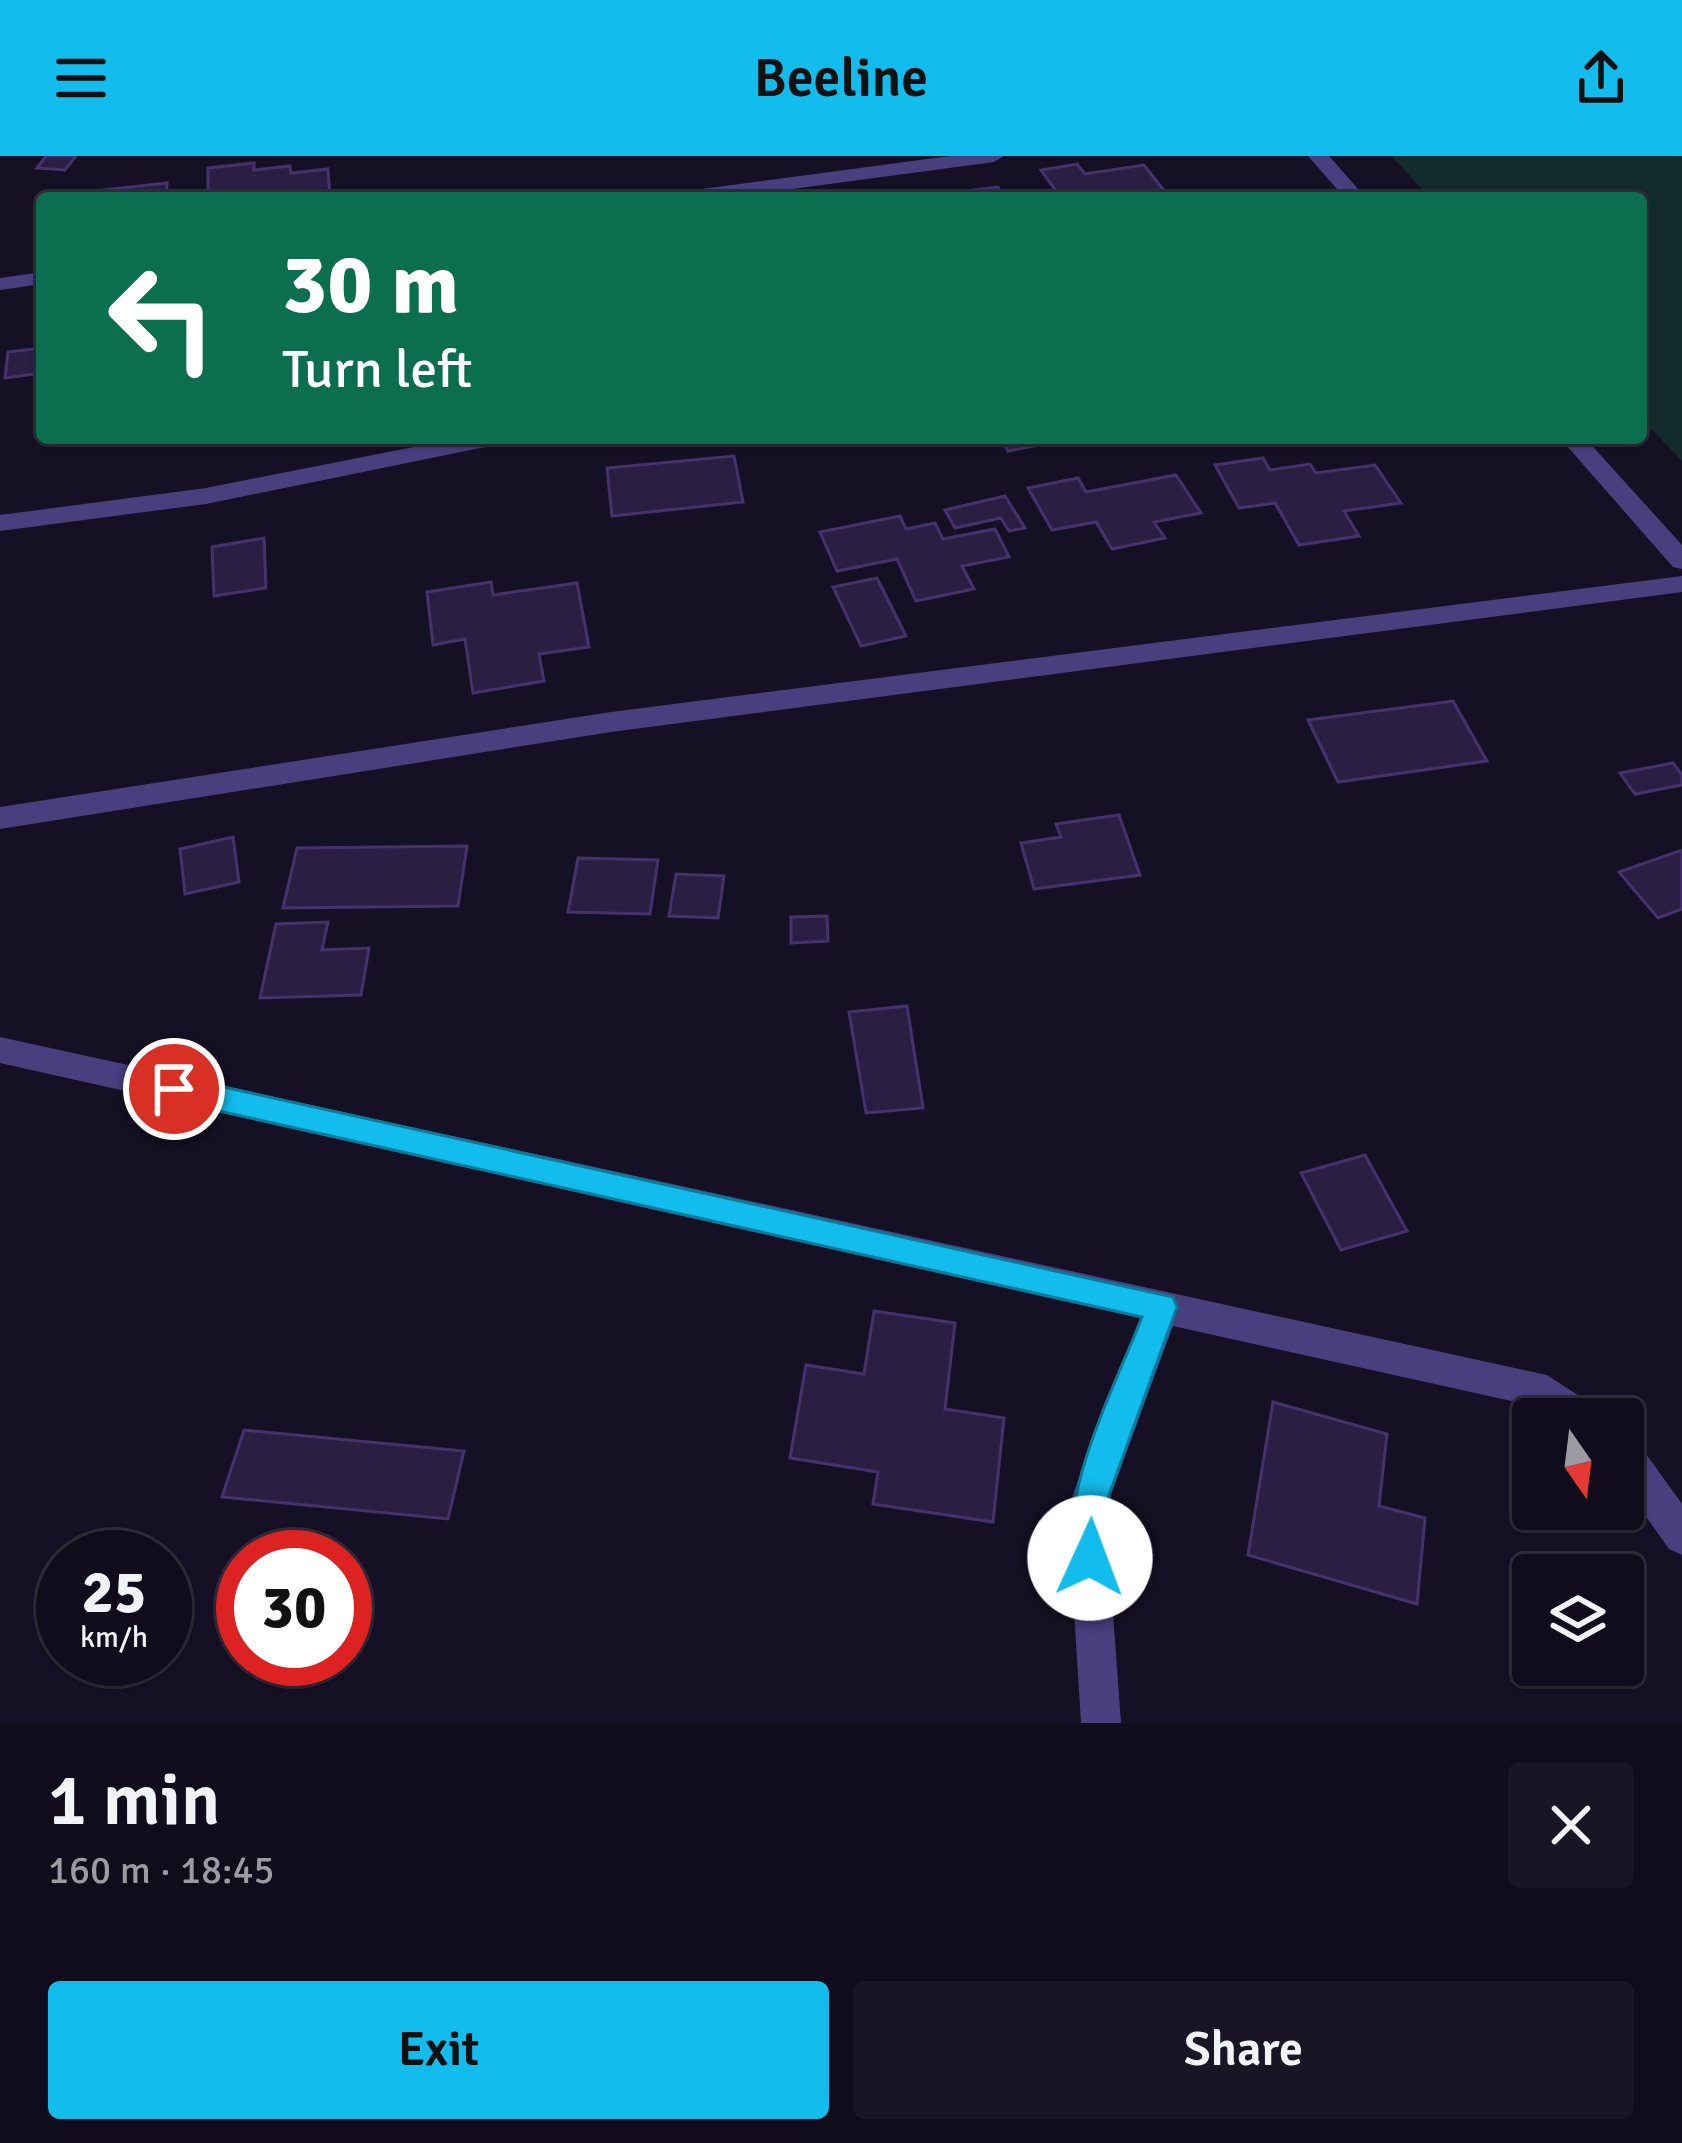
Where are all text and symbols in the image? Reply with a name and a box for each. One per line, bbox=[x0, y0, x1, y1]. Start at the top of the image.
icon: menu bbox=[48, 45, 114, 111]
text: Beeline bbox=[754, 45, 928, 112]
icon: share bbox=[1568, 45, 1634, 111]
text: 30 m bbox=[282, 233, 459, 337]
icon: left bbox=[84, 240, 240, 396]
text: Turn left bbox=[282, 336, 472, 403]
pin bbox=[123, 1038, 225, 1140]
icon: arrive bbox=[141, 1056, 207, 1122]
north arrow bbox=[1512, 1398, 1644, 1530]
map controls bbox=[1512, 1398, 1644, 1686]
position arrow bbox=[1027, 1495, 1153, 1621]
speed limit sign: 30 bbox=[216, 1530, 372, 1686]
button: layers bbox=[1512, 1554, 1644, 1686]
text: 25 bbox=[82, 1556, 146, 1630]
text: km/h bbox=[80, 1619, 148, 1656]
text: 1 min bbox=[48, 1756, 220, 1845]
button: close bbox=[1508, 1762, 1634, 1888]
text: 160 m · 18:45 bbox=[48, 1846, 275, 1894]
button: Exit bbox=[48, 1981, 829, 2119]
button: Share bbox=[853, 1981, 1634, 2119]

